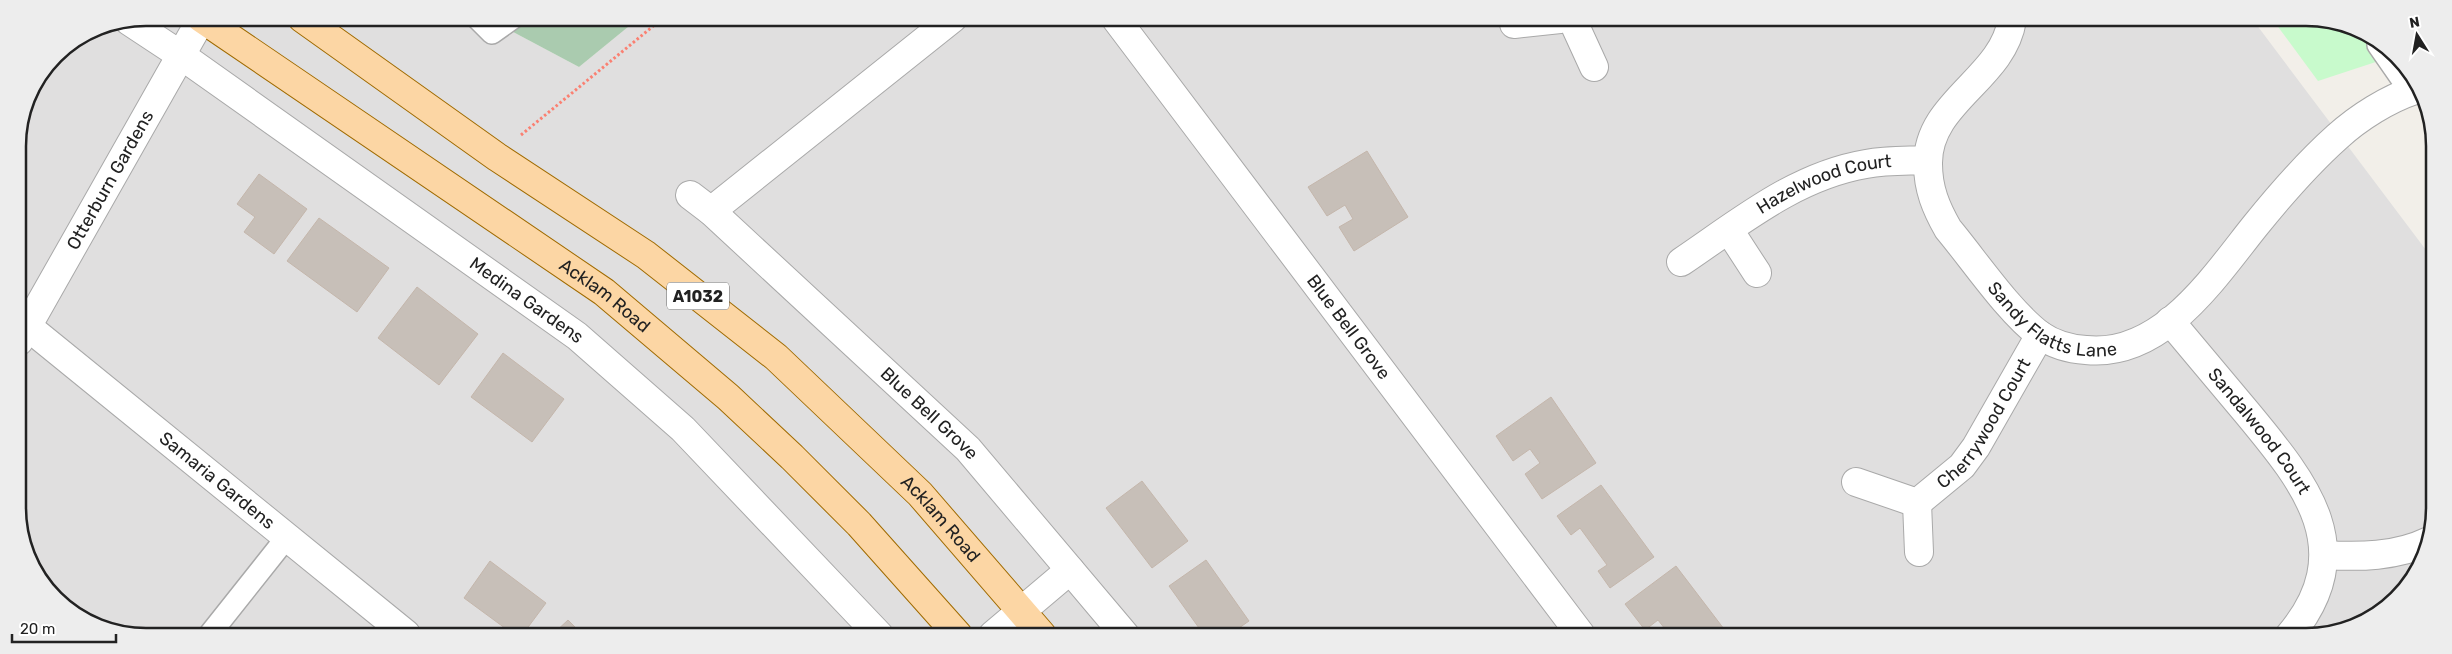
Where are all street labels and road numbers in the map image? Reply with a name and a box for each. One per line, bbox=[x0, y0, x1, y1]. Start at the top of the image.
street label: Otterburn Gardens bbox=[62, 106, 158, 254]
street label: Hazelwood Court bbox=[1752, 150, 1892, 219]
street label: Medina Gardens bbox=[465, 252, 588, 348]
street label: Acklam Road bbox=[555, 254, 655, 337]
street label: Blue Bell Grove bbox=[1302, 270, 1395, 384]
street label: Sandy Flatts Lane bbox=[1983, 277, 2119, 362]
road number: A1032 bbox=[667, 282, 729, 310]
street label: Cherrywood Court bbox=[1932, 354, 2035, 493]
street label: Blue Bell Grove bbox=[876, 362, 983, 464]
street label: Sandalwood Court bbox=[2203, 364, 2315, 498]
street label: Samaria Gardens bbox=[155, 427, 279, 534]
street label: Acklam Road bbox=[896, 471, 985, 567]

